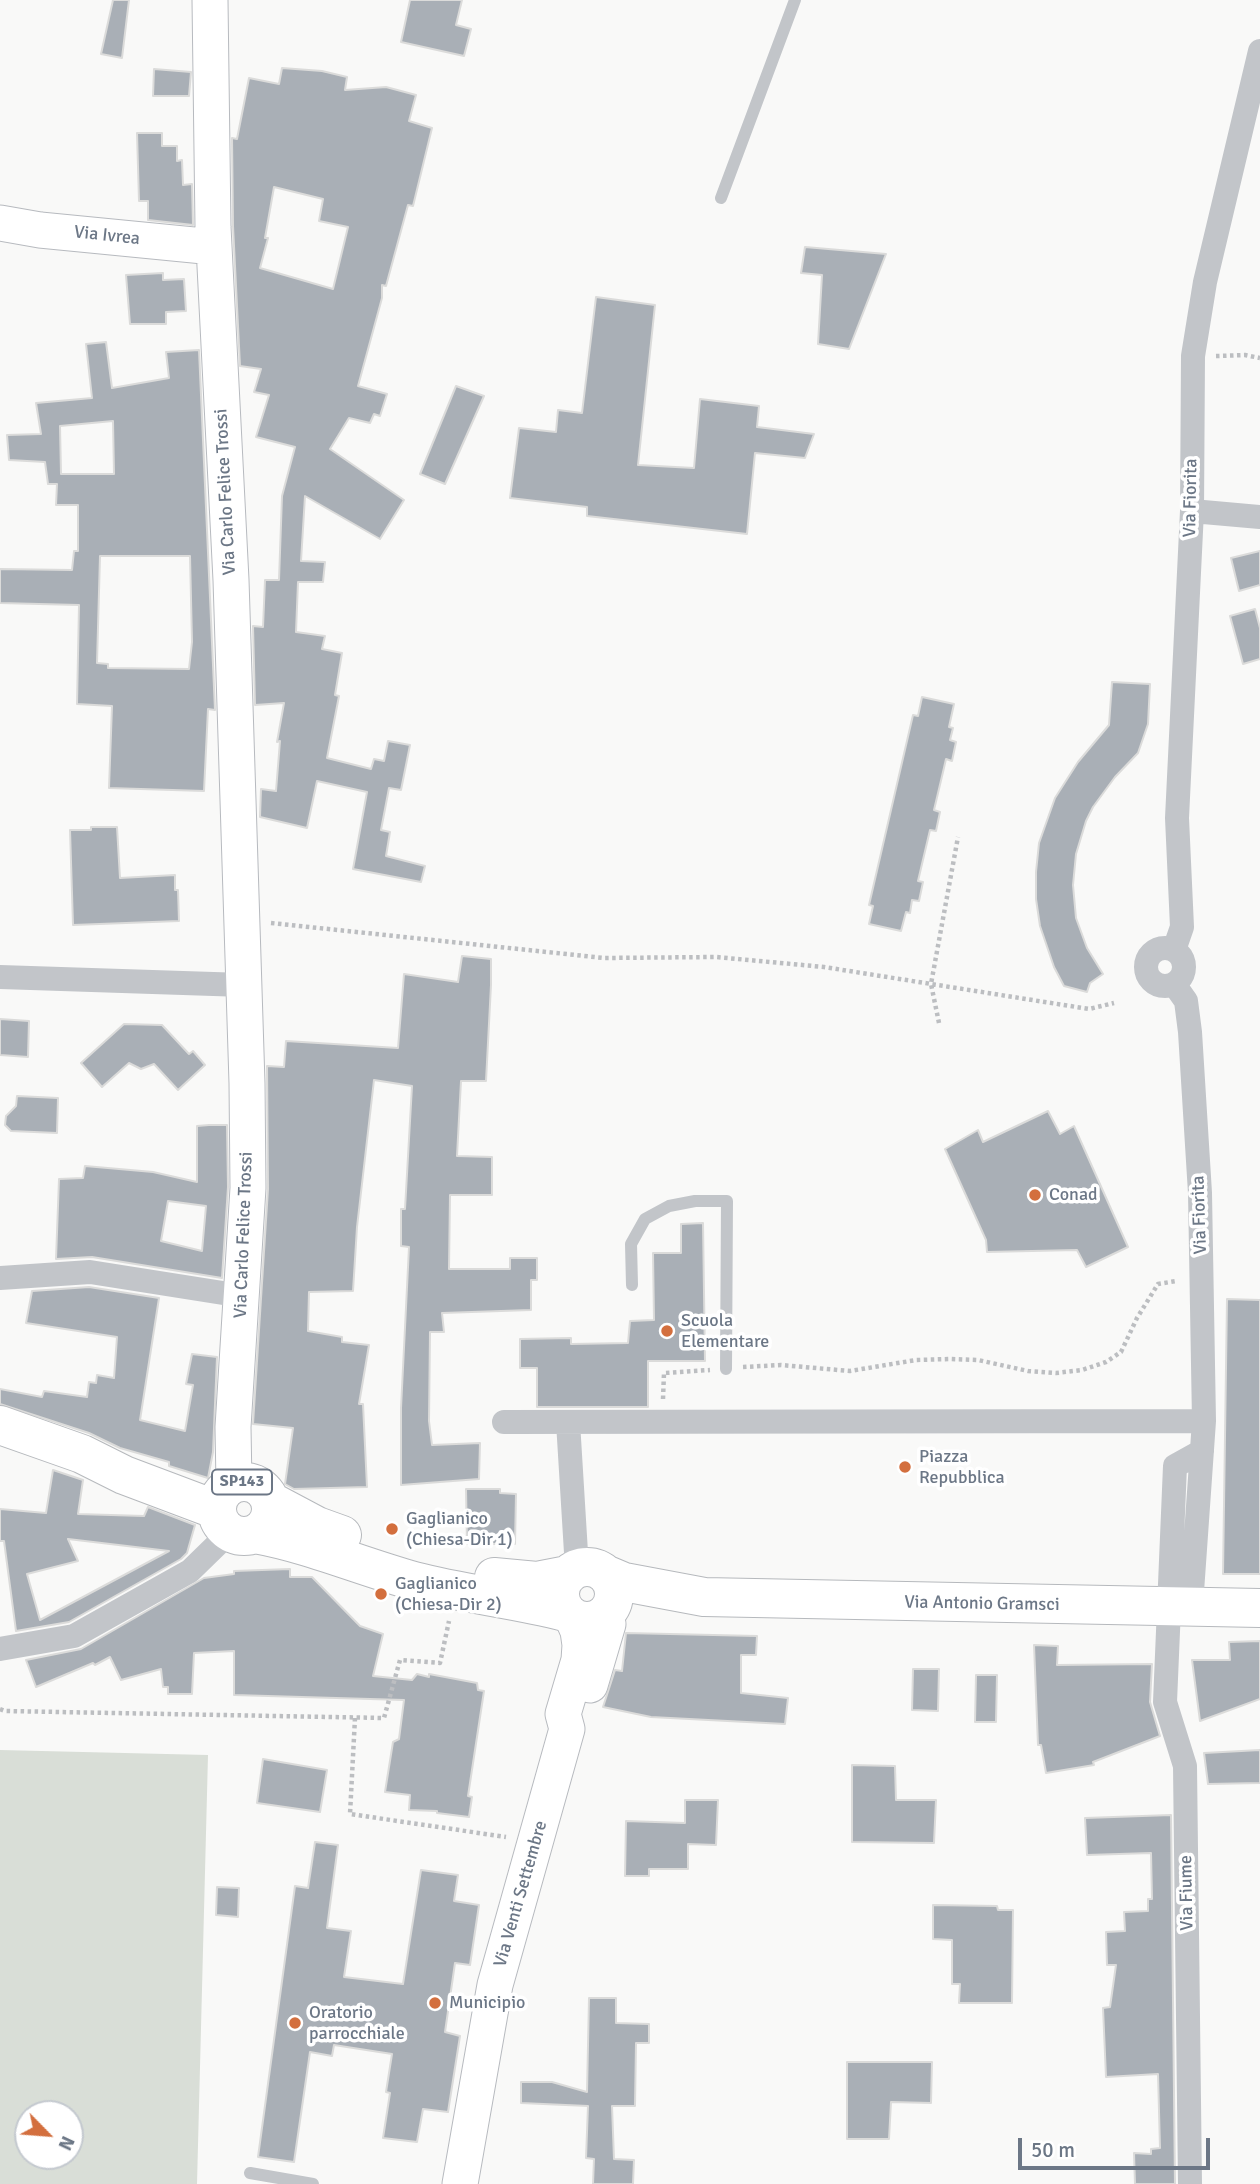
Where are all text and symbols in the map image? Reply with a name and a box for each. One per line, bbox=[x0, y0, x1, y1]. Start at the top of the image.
street label: Via Ivrea bbox=[73, 222, 141, 250]
street label: Via Carlo Felice Trossi bbox=[211, 408, 241, 576]
street label: Via Fiorita bbox=[1180, 458, 1202, 538]
street label: Via Carlo Felice Trossi bbox=[230, 1151, 258, 1319]
street label: Via Fiorita bbox=[1188, 1175, 1212, 1255]
place label: Conad bbox=[1049, 1184, 1098, 1206]
marker: Conad bbox=[1027, 1187, 1043, 1203]
place label: Scuola Elementare bbox=[681, 1310, 769, 1352]
marker: Scuola Elementare bbox=[659, 1323, 675, 1339]
place label: Piazza Repubblica bbox=[919, 1446, 1005, 1488]
marker: Piazza Repubblica bbox=[897, 1459, 913, 1475]
road number: SP143 bbox=[212, 1470, 272, 1494]
place label: Gaglianico (Chiesa-Dir 1) bbox=[406, 1508, 513, 1550]
marker: Gaglianico (Chiesa-Dir 1) bbox=[384, 1521, 400, 1537]
place label: Gaglianico (Chiesa-Dir 2) bbox=[395, 1573, 502, 1616]
marker: Gaglianico (Chiesa-Dir 2) bbox=[373, 1586, 389, 1602]
street label: Via Antonio Gramsci bbox=[904, 1592, 1060, 1616]
street label: Via Venti Settembre bbox=[490, 1818, 552, 1970]
street label: Via Fiume bbox=[1176, 1855, 1198, 1931]
place label: Municipio bbox=[449, 1992, 525, 2014]
marker: Municipio bbox=[427, 1995, 443, 2011]
place label: Oratorio parrocchiale bbox=[309, 2002, 405, 2044]
marker: Oratorio parrocchiale bbox=[287, 2015, 303, 2031]
north arrow bbox=[14, 2100, 84, 2170]
scale bar bbox=[1022, 2124, 1214, 2168]
text: N bbox=[53, 2132, 80, 2154]
text: 50 m bbox=[1031, 2137, 1075, 2163]

